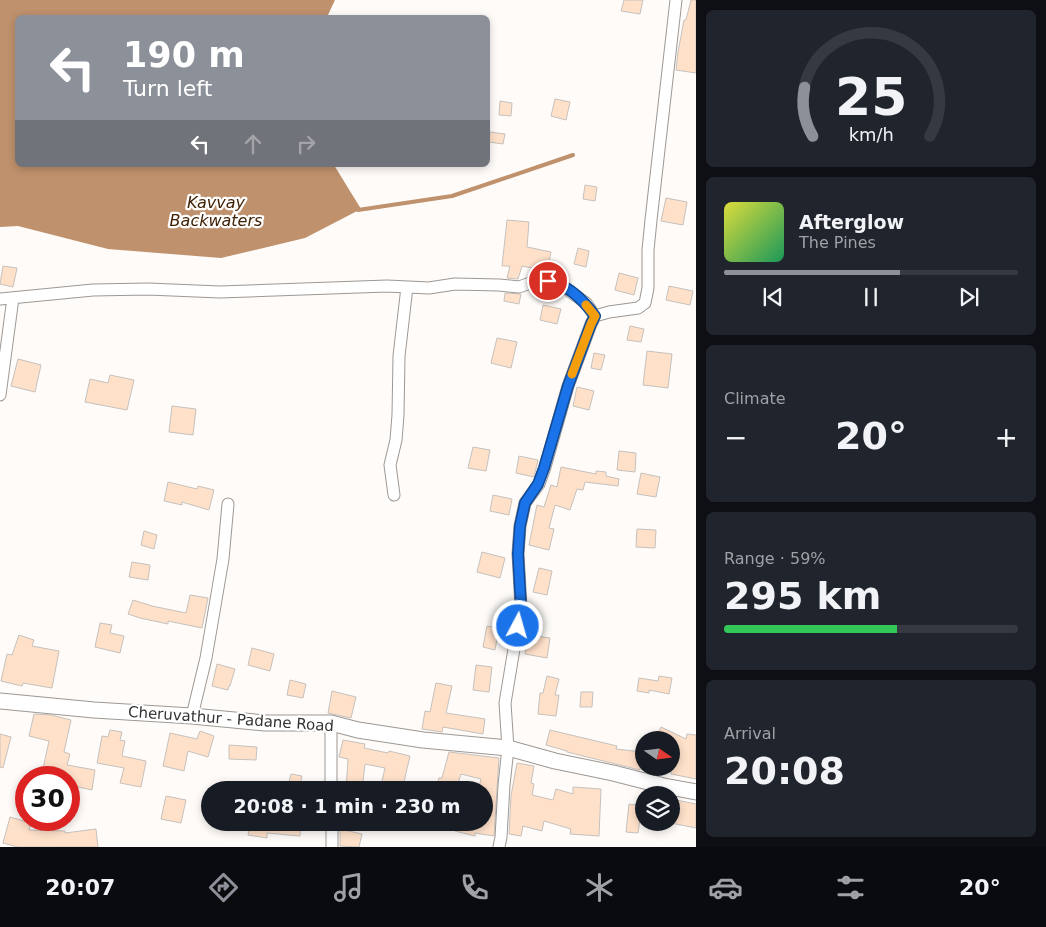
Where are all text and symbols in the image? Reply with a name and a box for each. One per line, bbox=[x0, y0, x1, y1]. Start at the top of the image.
icon: left bbox=[40, 35, 105, 100]
text: 190 m bbox=[123, 35, 245, 75]
text: 25 bbox=[835, 67, 907, 127]
text: Turn left bbox=[123, 76, 212, 101]
text: km/h bbox=[848, 124, 894, 145]
icon: left bbox=[186, 130, 214, 158]
icon: ahead bbox=[239, 130, 267, 158]
icon: right bbox=[292, 130, 320, 158]
water label: Kavvay Backwaters bbox=[170, 193, 262, 230]
text: Afterglow bbox=[799, 211, 904, 233]
text: The Pines bbox=[799, 233, 876, 252]
pin bbox=[527, 260, 569, 302]
icon: arrive bbox=[534, 267, 562, 295]
icon: previous bbox=[759, 283, 787, 311]
icon: pause bbox=[857, 283, 885, 311]
icon: next bbox=[955, 283, 983, 311]
text: Climate bbox=[724, 389, 786, 408]
text: 20° bbox=[835, 414, 907, 458]
text: − bbox=[724, 421, 747, 454]
text: + bbox=[995, 421, 1018, 454]
text: Range · 59% bbox=[724, 549, 826, 568]
text: 295 km bbox=[724, 574, 881, 618]
position arrow bbox=[491, 599, 543, 651]
street label: Cheruvathur - Padane Road bbox=[127, 703, 335, 735]
text: Arrival bbox=[724, 724, 776, 743]
north arrow bbox=[635, 731, 680, 776]
map controls bbox=[635, 731, 680, 831]
text: 20:08 bbox=[724, 749, 845, 793]
speed limit sign: 30 bbox=[15, 766, 80, 831]
button: layers bbox=[635, 786, 680, 831]
text: 20:08 · 1 min · 230 m bbox=[233, 795, 461, 817]
icon: directions bbox=[206, 870, 241, 905]
icon: music bbox=[331, 870, 366, 905]
icon: phone bbox=[457, 870, 492, 905]
icon: climate bbox=[582, 870, 617, 905]
icon: car bbox=[708, 870, 743, 905]
icon: filters bbox=[833, 870, 868, 905]
text: 20:07 bbox=[45, 875, 115, 900]
text: 20° bbox=[959, 875, 1001, 900]

